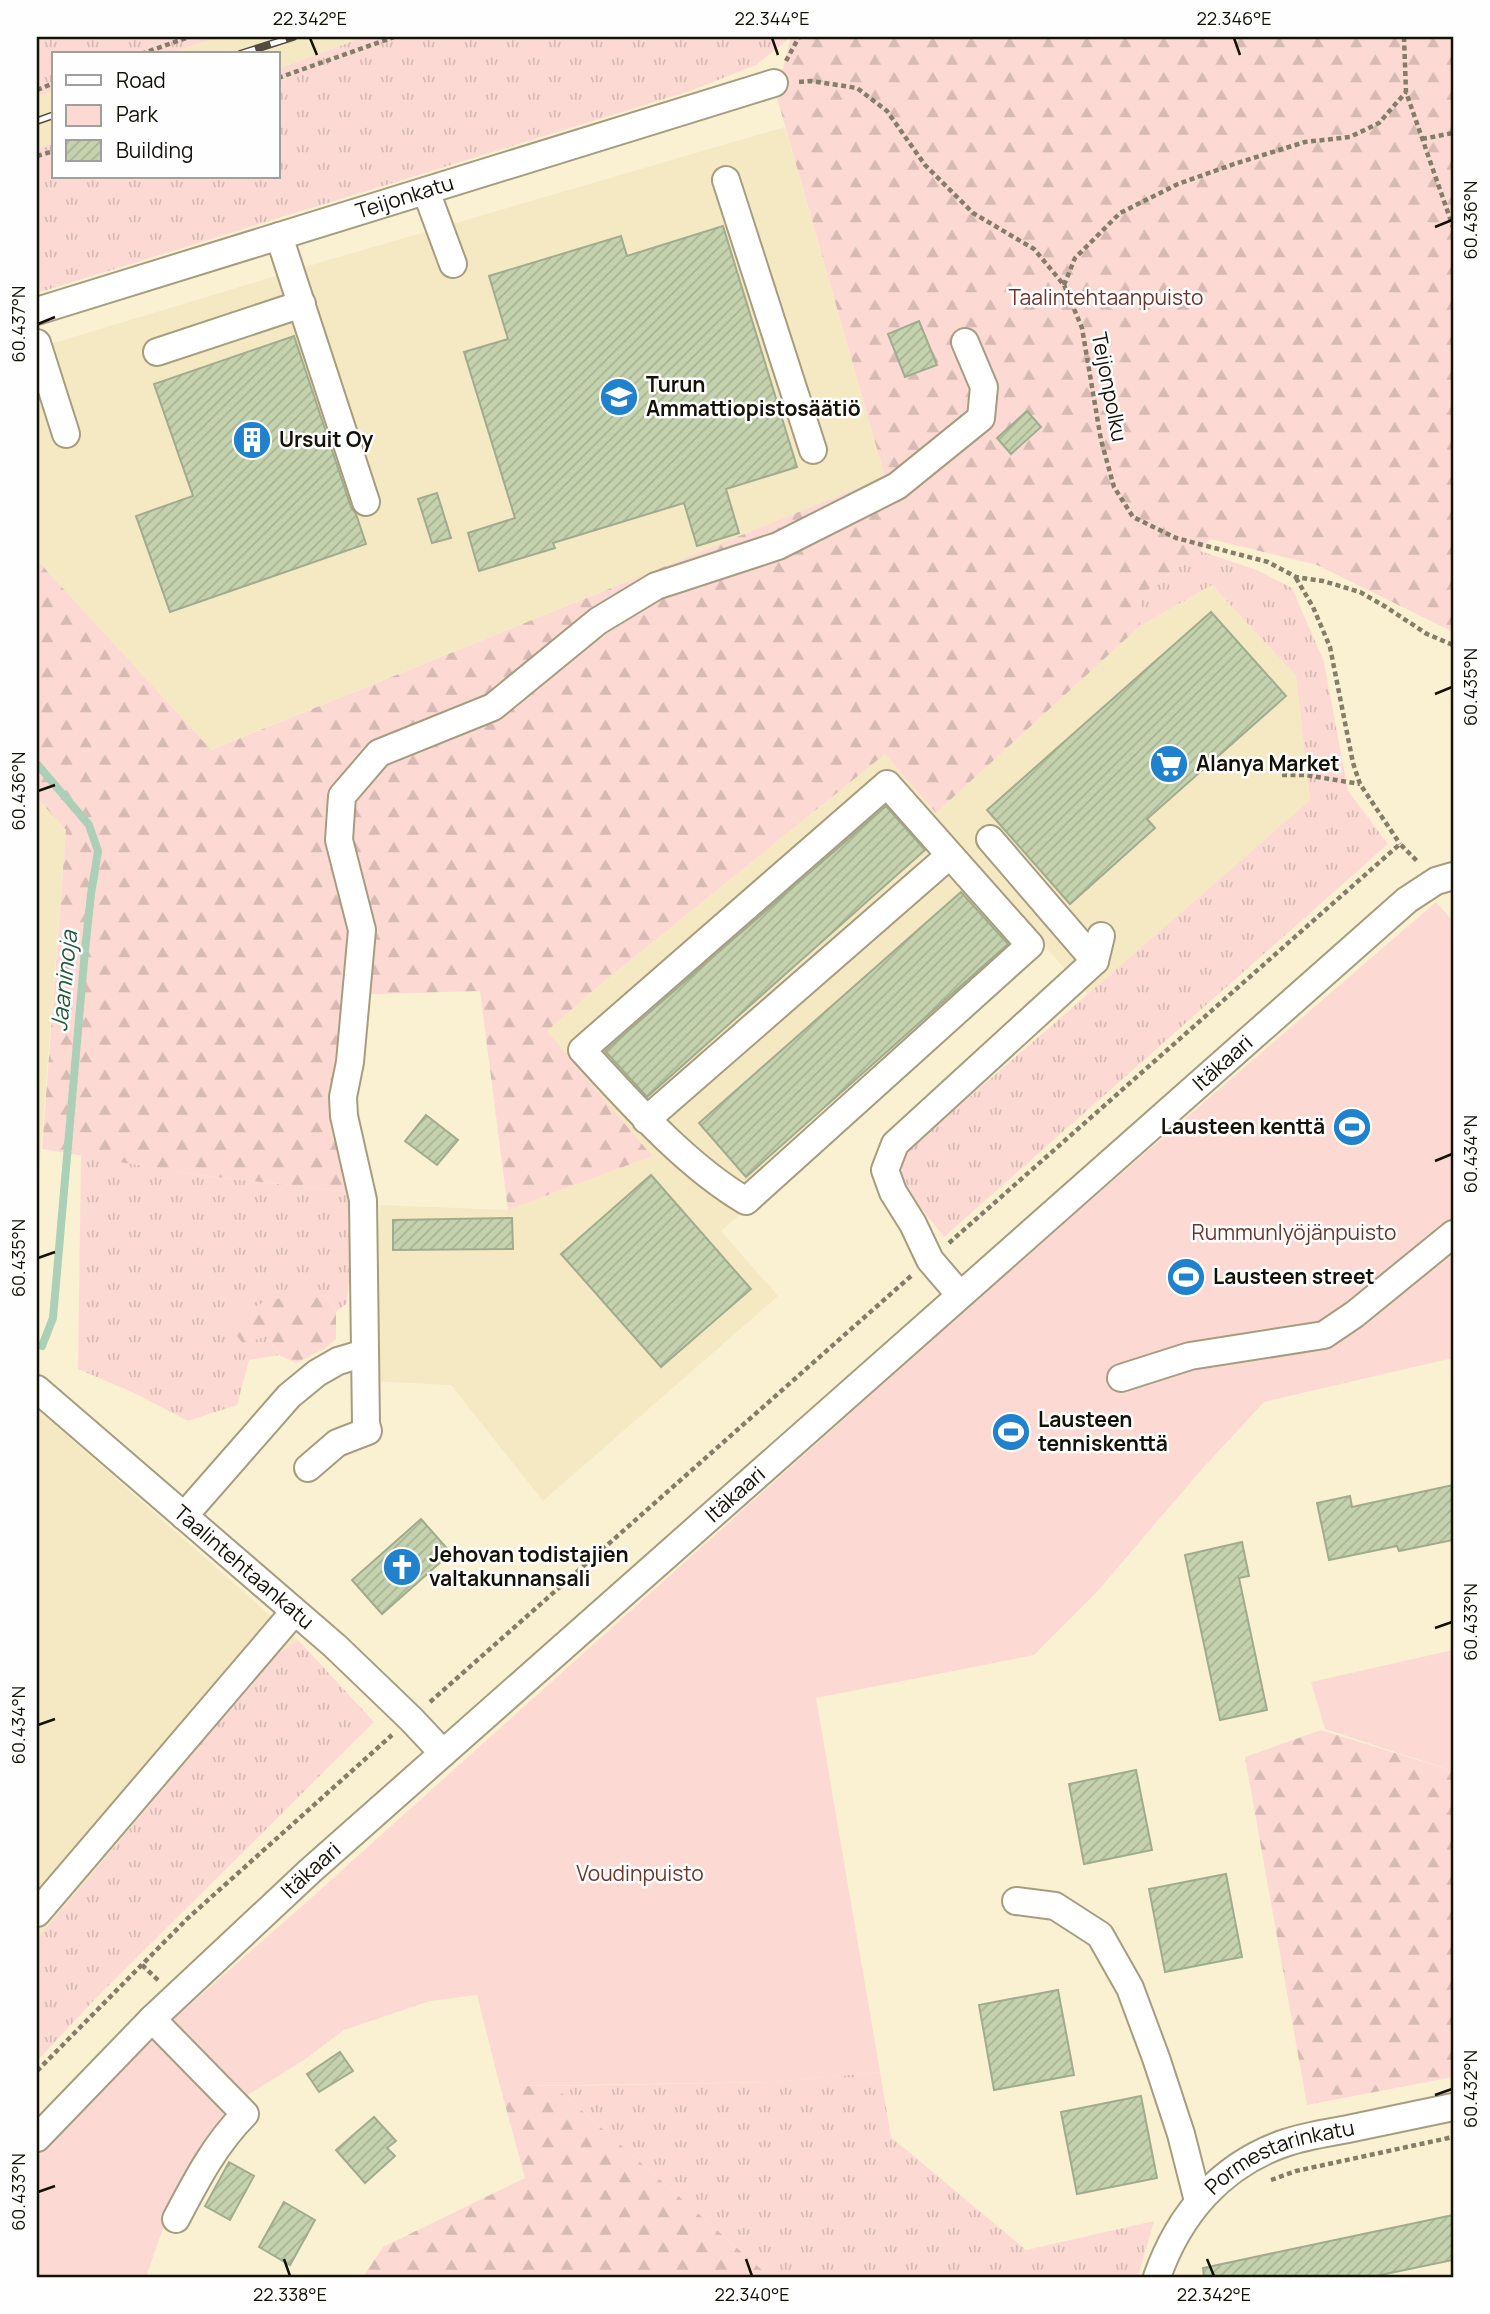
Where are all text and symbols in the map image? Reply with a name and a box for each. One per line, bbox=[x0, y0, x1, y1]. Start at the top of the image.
text: 22.342°E bbox=[273, 6, 347, 30]
text: 22.344°E bbox=[735, 6, 809, 30]
text: 22.346°E bbox=[1196, 6, 1272, 30]
legend bbox=[52, 52, 280, 178]
text: Road bbox=[116, 66, 166, 94]
text: Park bbox=[116, 100, 158, 128]
text: Building bbox=[116, 136, 193, 164]
street label: Teijonkatu bbox=[352, 168, 457, 225]
text: 60.436°N bbox=[1458, 181, 1482, 259]
park label: Taalintehtaanpuisto bbox=[1009, 283, 1203, 311]
text: 60.437°N bbox=[6, 286, 30, 362]
street label: Teijonpolku bbox=[1086, 330, 1134, 444]
place label: Turun Ammattiopistosäätiö bbox=[646, 370, 861, 422]
school or university icon: Turun Ammattiopistosäätiö bbox=[598, 376, 640, 418]
building icon: Ursuit Oy bbox=[231, 419, 273, 461]
place label: Ursuit Oy bbox=[279, 425, 374, 453]
text: 60.435°N bbox=[1458, 648, 1482, 726]
supermarket icon: Alanya Market bbox=[1148, 743, 1190, 785]
place label: Alanya Market bbox=[1196, 749, 1340, 777]
text: 60.436°N bbox=[6, 752, 30, 830]
water label: Jaaninoja bbox=[42, 928, 84, 1033]
street label: Itäkaari bbox=[1186, 1028, 1258, 1096]
sports icon: Lausteen kenttä bbox=[1331, 1106, 1373, 1148]
place label: Lausteen kenttä bbox=[1161, 1112, 1325, 1140]
text: 60.434°N bbox=[1458, 1115, 1482, 1193]
park label: Rummunlyöjänpuisto bbox=[1192, 1218, 1396, 1246]
text: 60.435°N bbox=[6, 1219, 30, 1297]
sports icon: Lausteen street bbox=[1165, 1256, 1207, 1298]
place label: Lausteen street bbox=[1213, 1262, 1375, 1290]
place label: Lausteen tenniskenttä bbox=[1038, 1405, 1168, 1457]
sports icon: Lausteen tenniskenttä bbox=[990, 1411, 1032, 1453]
street label: Itäkaari bbox=[699, 1460, 771, 1528]
street label: Taalintehtaankatu bbox=[168, 1498, 320, 1635]
place label: Jehovan todistajien valtakunnansali bbox=[429, 1540, 629, 1592]
church icon: Jehovan todistajien valtakunnansali bbox=[381, 1546, 423, 1588]
text: 60.433°N bbox=[1458, 1583, 1482, 1661]
text: 60.434°N bbox=[6, 1686, 30, 1764]
street label: Itäkaari bbox=[274, 1835, 346, 1904]
park label: Voudinpuisto bbox=[576, 1859, 704, 1887]
text: 60.432°N bbox=[1458, 2050, 1482, 2128]
street label: Pormestarinkatu bbox=[1198, 2113, 1357, 2200]
text: 60.433°N bbox=[6, 2153, 30, 2231]
text: 22.338°E bbox=[253, 2282, 327, 2306]
text: 22.340°E bbox=[715, 2282, 790, 2306]
text: 22.342°E bbox=[1177, 2282, 1251, 2306]

